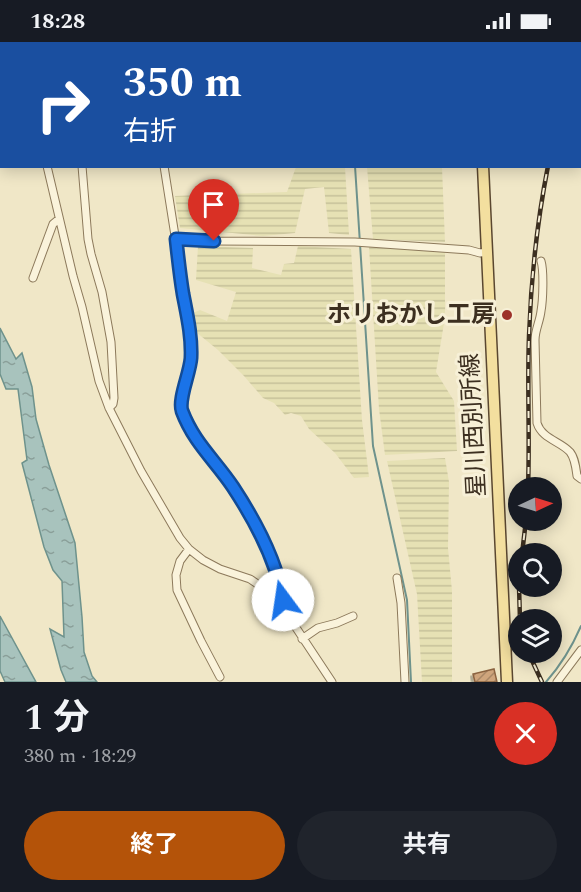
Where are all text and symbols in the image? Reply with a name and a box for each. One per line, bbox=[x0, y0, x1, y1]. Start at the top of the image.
text: 18:28 bbox=[30, 5, 85, 38]
text: 350 m bbox=[123, 52, 242, 115]
icon: right bbox=[24, 66, 102, 144]
text: 右折 bbox=[123, 111, 177, 153]
pin bbox=[188, 179, 239, 241]
icon: arrive bbox=[197, 188, 230, 221]
place label: ホリおかし工房 bbox=[327, 297, 495, 333]
marker: ホリおかし工房 bbox=[500, 308, 514, 322]
street label: 星川西別所線 bbox=[452, 352, 496, 498]
north arrow bbox=[508, 477, 562, 531]
map controls bbox=[508, 477, 562, 663]
button: search bbox=[508, 543, 562, 597]
position arrow bbox=[251, 568, 315, 632]
button: layers bbox=[508, 609, 562, 663]
text: 1 分 bbox=[24, 691, 89, 746]
button: close bbox=[494, 702, 557, 765]
text: 380 m · 18:29 bbox=[24, 741, 136, 771]
button: 終了 bbox=[24, 811, 285, 880]
button: 共有 bbox=[297, 811, 557, 880]

